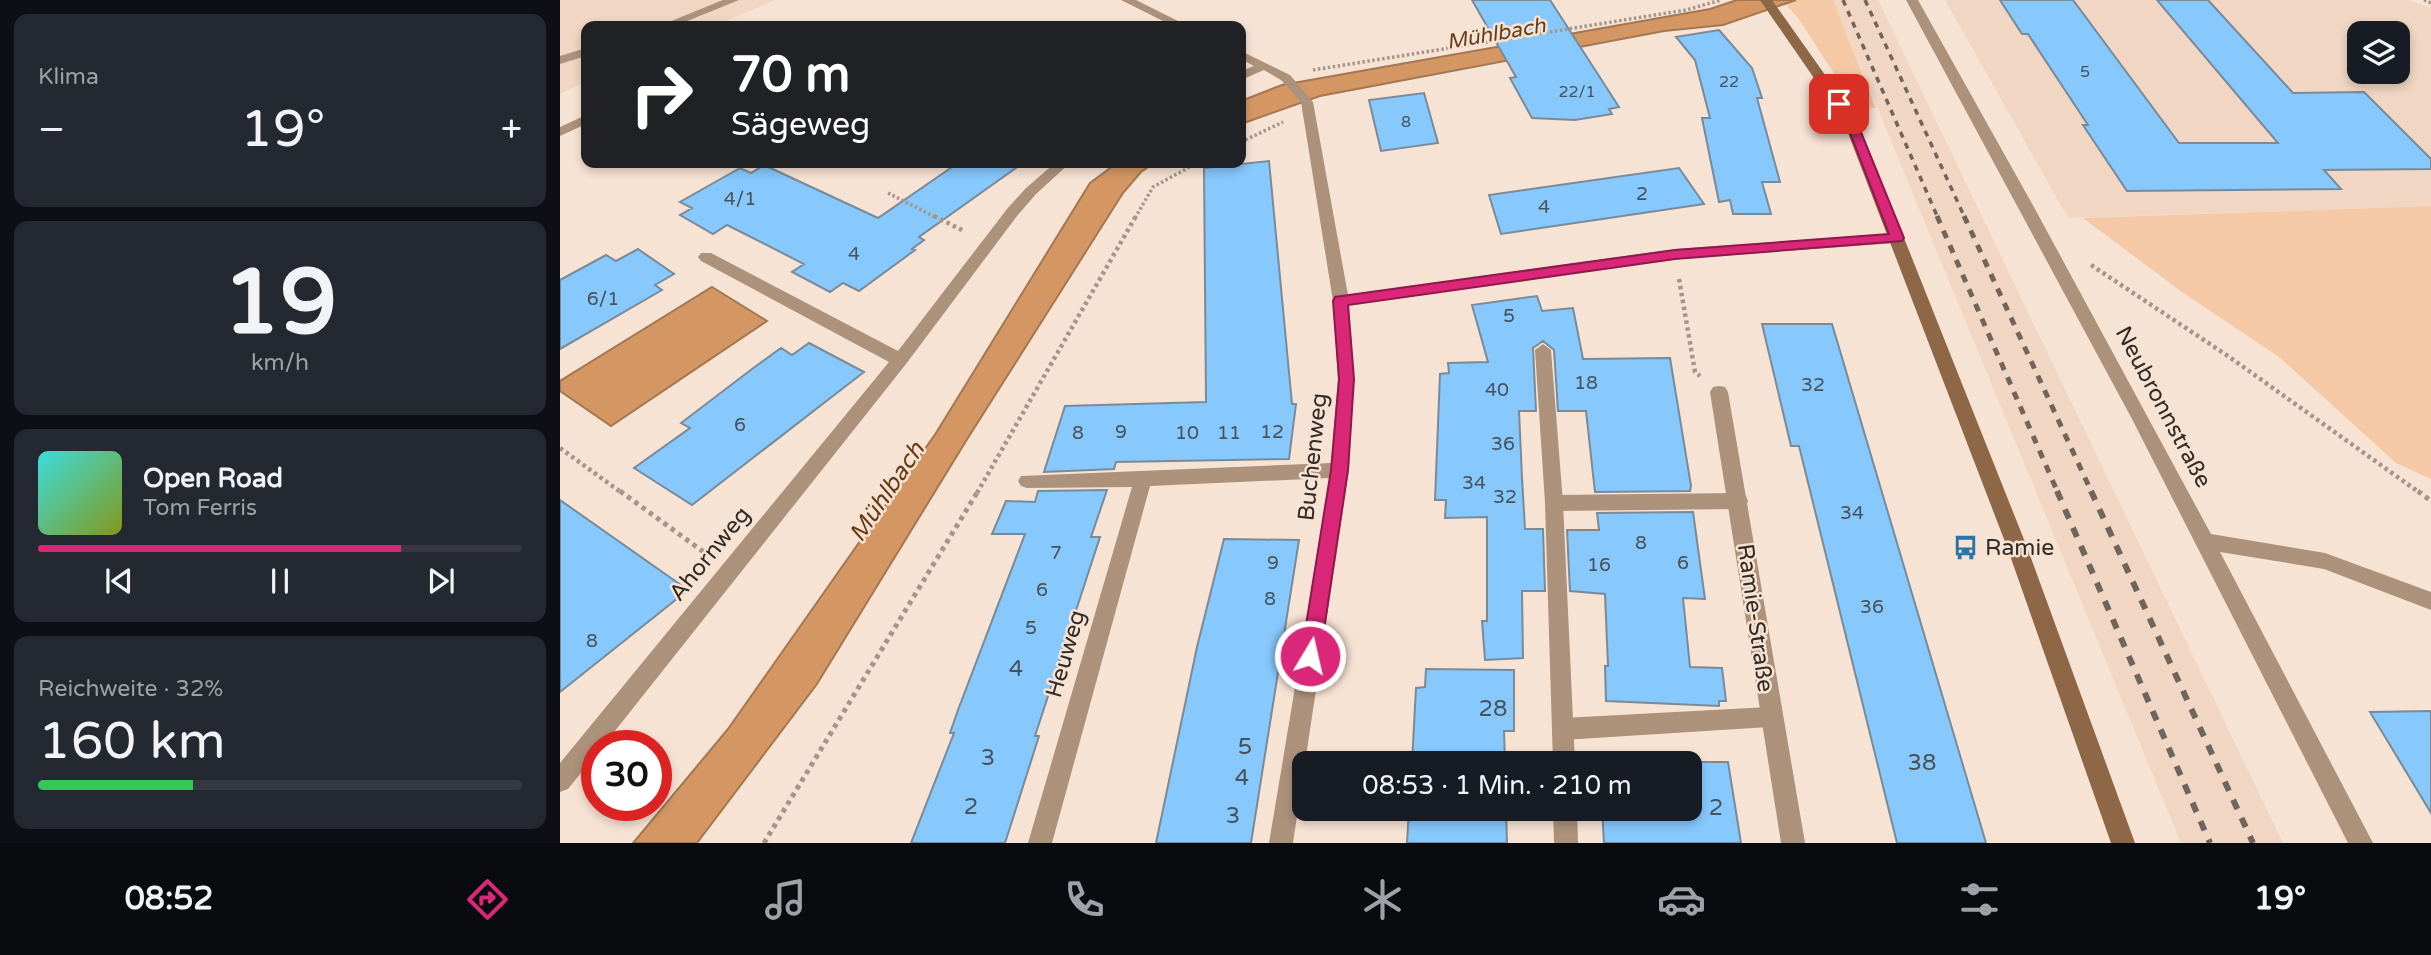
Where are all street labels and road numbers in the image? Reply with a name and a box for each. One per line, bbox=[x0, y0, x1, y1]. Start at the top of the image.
street label: Neubronnstraße bbox=[2109, 322, 2217, 492]
street label: Buchenweg bbox=[1292, 392, 1334, 522]
street label: Ahornweg bbox=[663, 501, 757, 607]
street label: Ramie-Straße bbox=[1731, 542, 1779, 694]
street label: Heuweg bbox=[1040, 607, 1092, 701]

